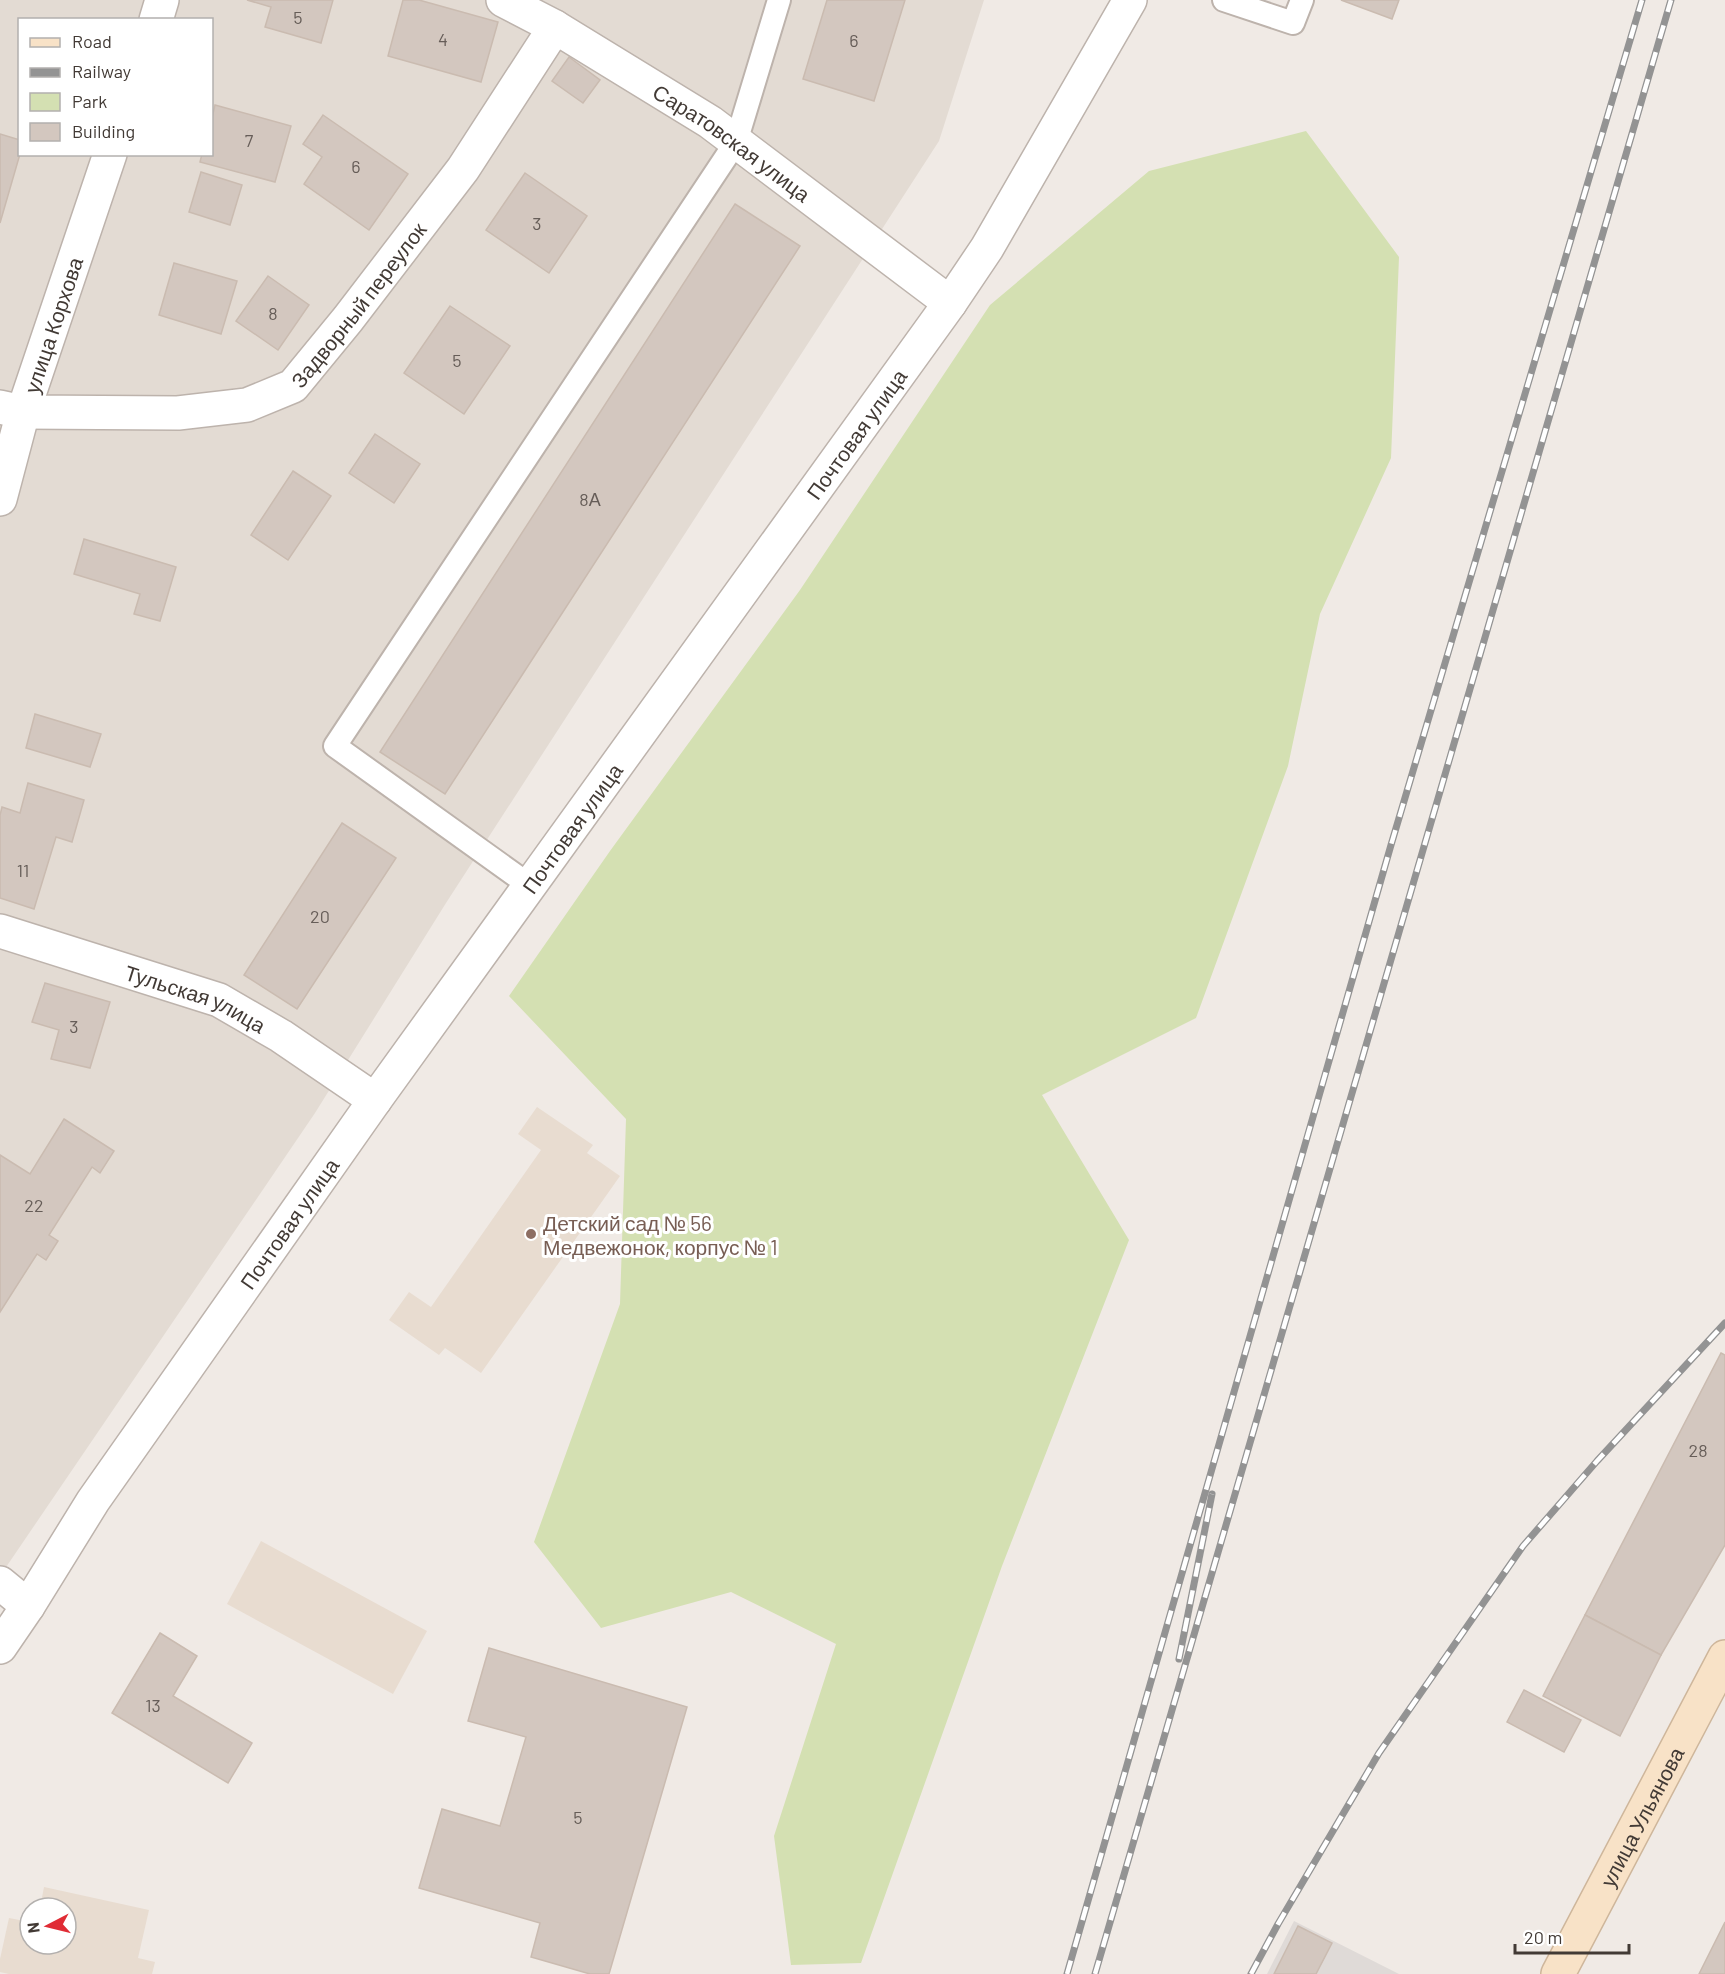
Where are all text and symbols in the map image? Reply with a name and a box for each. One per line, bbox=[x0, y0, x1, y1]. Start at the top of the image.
house number: 5 bbox=[293, 6, 303, 28]
legend bbox=[18, 18, 213, 156]
house number: 4 bbox=[438, 28, 448, 50]
house number: 6 bbox=[849, 29, 859, 51]
text: Road bbox=[72, 30, 112, 52]
text: Railway bbox=[72, 60, 131, 82]
street label: Саратовская улица bbox=[649, 78, 816, 206]
text: Park bbox=[72, 90, 107, 112]
text: Building bbox=[72, 120, 135, 142]
house number: 7 bbox=[245, 129, 254, 151]
house number: 6 bbox=[351, 155, 361, 177]
house number: 3 bbox=[532, 212, 542, 234]
street label: Задворный переулок bbox=[285, 216, 431, 392]
street label: улица Корхова bbox=[18, 253, 87, 396]
house number: 8 bbox=[268, 302, 278, 324]
house number: 5 bbox=[452, 349, 462, 371]
street label: Почтовая улица bbox=[800, 364, 911, 504]
house number: 8А bbox=[579, 488, 601, 510]
street label: Почтовая улица bbox=[516, 758, 627, 898]
house number: 11 bbox=[17, 859, 29, 881]
house number: 20 bbox=[310, 905, 330, 927]
street label: Тульская улица bbox=[122, 959, 271, 1037]
house number: 3 bbox=[69, 1015, 79, 1037]
street label: Почтовая улица bbox=[234, 1152, 343, 1293]
house number: 22 bbox=[24, 1194, 44, 1216]
place label: Детский сад № 56 Медвежонок, корпус № 1 bbox=[543, 1210, 778, 1259]
marker: Детский сад № 56 Медвежонок, корпус № 1 bbox=[524, 1227, 538, 1241]
house number: 28 bbox=[1688, 1439, 1708, 1461]
house number: 13 bbox=[145, 1694, 161, 1716]
street label: улица Ульянова bbox=[1594, 1742, 1688, 1891]
house number: 5 bbox=[573, 1806, 583, 1828]
north arrow bbox=[18, 1896, 78, 1956]
scale bar bbox=[1515, 1917, 1629, 1955]
text: N bbox=[23, 1921, 43, 1934]
text: 20 m bbox=[1524, 1926, 1562, 1948]

